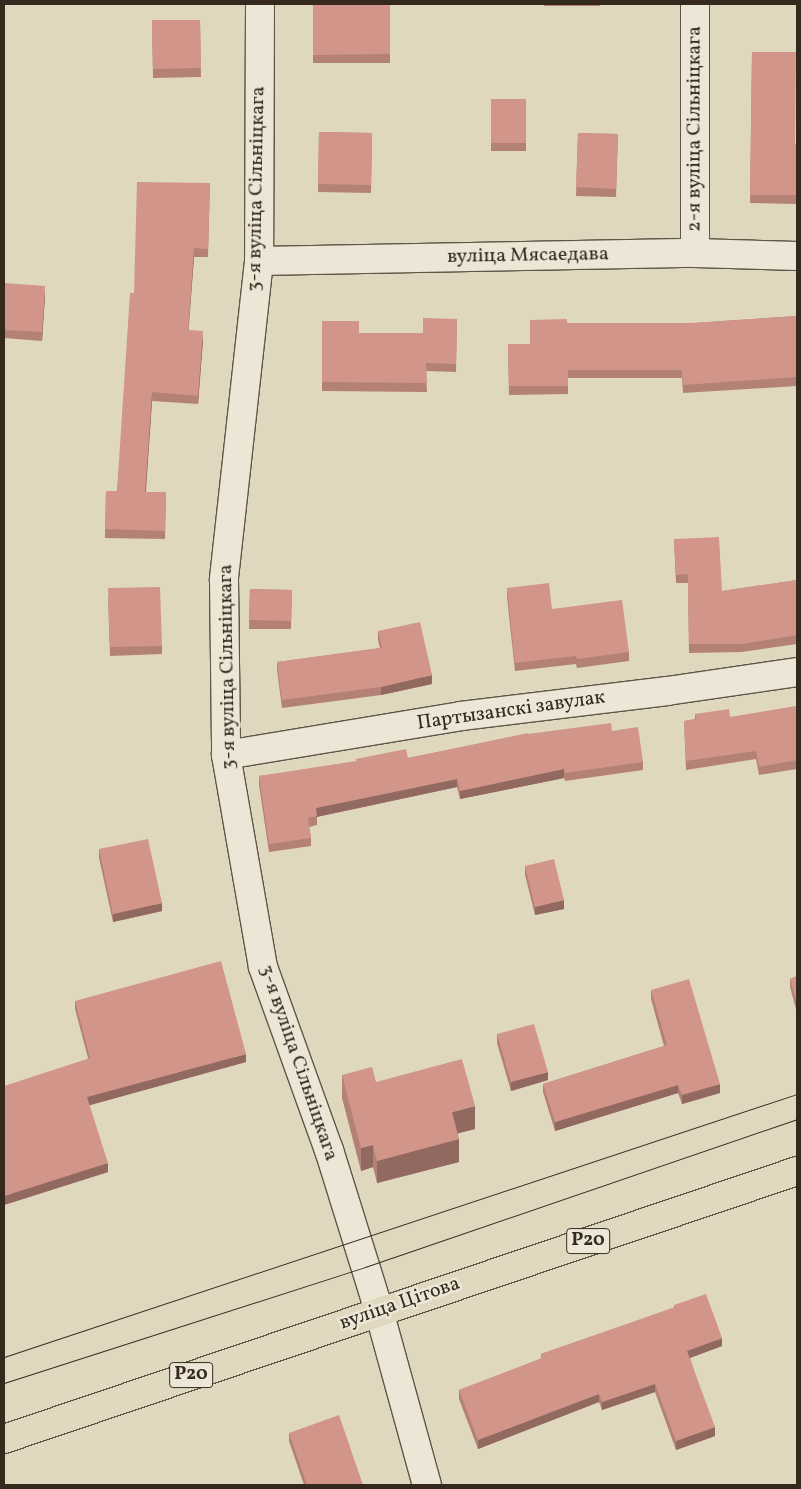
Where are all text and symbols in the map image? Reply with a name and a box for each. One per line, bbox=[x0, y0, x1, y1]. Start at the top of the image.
street label: 2-я вуліца Сільніцкага bbox=[683, 26, 707, 232]
street label: 3-я вуліца Сільніцкага bbox=[243, 86, 271, 292]
street label: вуліца Мясаедава bbox=[447, 243, 609, 269]
street label: 3-я вуліца Сільніцкага bbox=[214, 564, 242, 770]
street label: Партызанскі завулак bbox=[415, 686, 607, 736]
street label: 3-я вуліца Сільніцкага bbox=[253, 962, 343, 1164]
road number: Р20 bbox=[566, 1224, 610, 1258]
street label: вуліца Цітова bbox=[337, 1272, 463, 1336]
road number: Р20 bbox=[168, 1358, 214, 1392]

